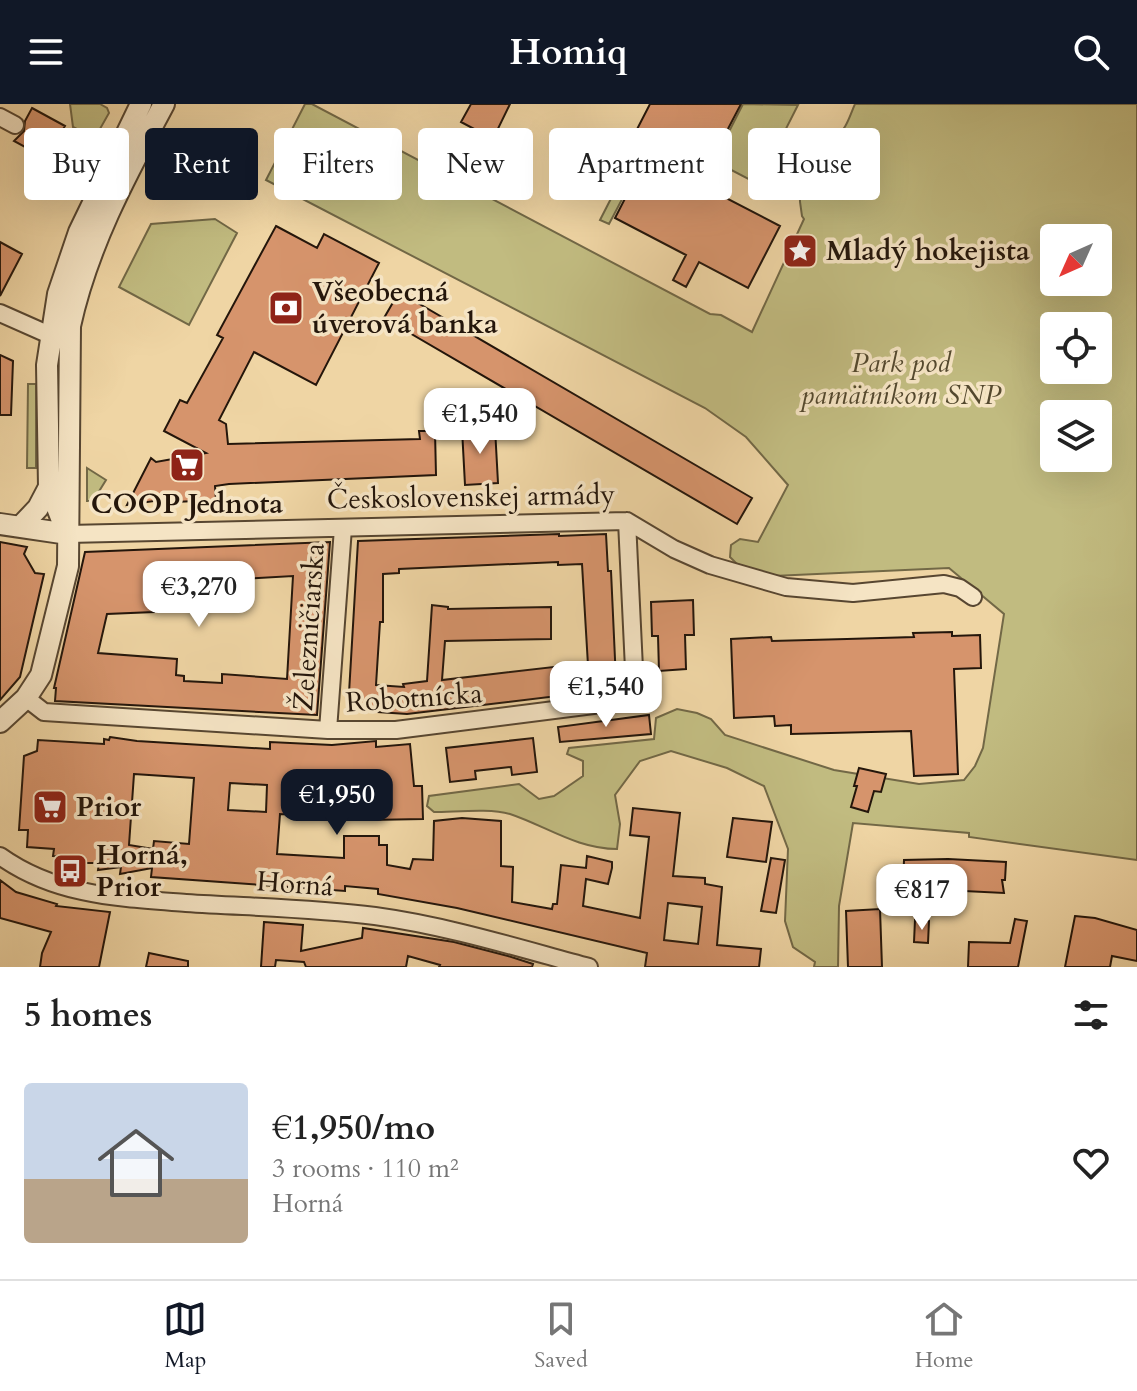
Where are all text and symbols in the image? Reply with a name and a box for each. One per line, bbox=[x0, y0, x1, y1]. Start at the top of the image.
text: Homiq bbox=[510, 28, 627, 77]
icon: menu bbox=[24, 30, 68, 74]
icon: search bbox=[1069, 30, 1113, 74]
chip: Buy bbox=[24, 128, 129, 200]
chip: Rent bbox=[145, 128, 258, 200]
chip: Filters bbox=[274, 128, 402, 200]
chip: New bbox=[418, 128, 533, 200]
chip: Apartment bbox=[549, 128, 732, 200]
chip: House bbox=[748, 128, 880, 200]
north arrow bbox=[1040, 224, 1112, 296]
map controls bbox=[1040, 224, 1112, 472]
place icon: Mladý hokejista bbox=[781, 232, 819, 270]
place label: Mladý hokejista bbox=[826, 232, 1030, 270]
place label: Všeobecná úverová banka bbox=[312, 273, 498, 343]
bank icon: Všeobecná úverová banka bbox=[267, 289, 305, 327]
button: locate bbox=[1040, 312, 1112, 384]
park label: Park pod pamätníkom SNP bbox=[799, 344, 1002, 414]
pin: €1,540 bbox=[415, 388, 545, 456]
text: €1,540 bbox=[442, 396, 518, 431]
button: layers bbox=[1040, 400, 1112, 472]
supermarket icon: COOP Jednota bbox=[168, 446, 206, 484]
street label: Československej armády bbox=[327, 475, 616, 519]
place label: COOP Jednota bbox=[91, 485, 283, 523]
street label: Železničiarska bbox=[284, 542, 334, 712]
pin: €3,270 bbox=[134, 561, 264, 629]
text: €3,270 bbox=[161, 569, 237, 604]
pin: €1,540 bbox=[541, 661, 671, 729]
text: €1,540 bbox=[568, 669, 644, 704]
street label: Robotnícka bbox=[344, 674, 484, 722]
pin: €1,950 bbox=[272, 769, 402, 837]
text: €1,950 bbox=[299, 777, 375, 812]
supermarket icon: Prior bbox=[31, 788, 69, 826]
place label: Prior bbox=[76, 788, 142, 826]
place label: Horná, Prior bbox=[96, 836, 188, 906]
bus stop icon: Horná, Prior bbox=[51, 852, 89, 890]
street label: Horná bbox=[255, 862, 335, 906]
pin: €817 bbox=[875, 864, 969, 932]
text: €817 bbox=[894, 872, 950, 907]
text: 5 homes bbox=[24, 992, 152, 1038]
icon: filters bbox=[1069, 993, 1113, 1037]
text: €1,950/mo bbox=[272, 1105, 435, 1151]
icon: home bbox=[88, 1115, 184, 1211]
icon: heart bbox=[1069, 1141, 1113, 1185]
text: 3 rooms · 110 m² bbox=[272, 1151, 459, 1186]
text: Horná bbox=[272, 1186, 343, 1221]
tab: Map bbox=[163, 1297, 207, 1375]
tab: Saved bbox=[534, 1297, 588, 1375]
tab: Home bbox=[915, 1297, 974, 1375]

